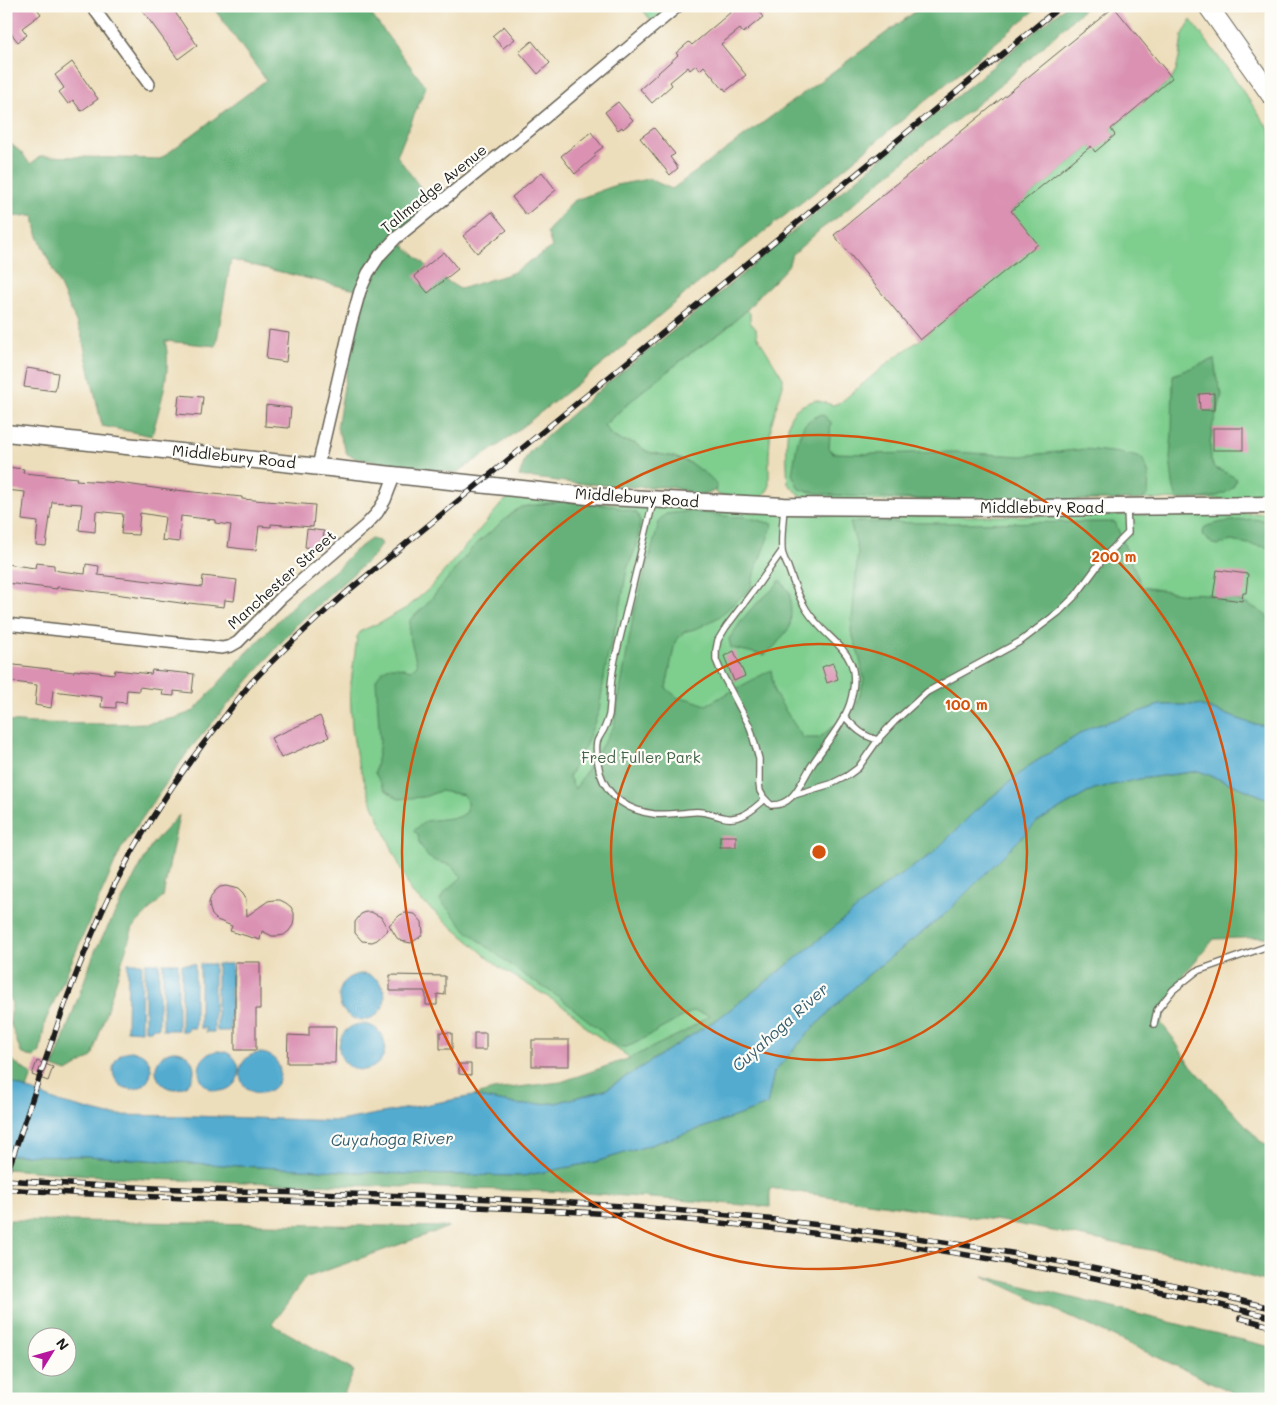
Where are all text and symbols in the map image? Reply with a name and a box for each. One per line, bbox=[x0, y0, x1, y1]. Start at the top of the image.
street label: Tallmadge Avenue bbox=[376, 139, 490, 237]
street label: Middlebury Road bbox=[171, 440, 297, 472]
street label: Middlebury Road bbox=[575, 483, 700, 511]
street label: Middlebury Road bbox=[980, 497, 1104, 517]
street label: Manchester Street bbox=[223, 525, 340, 633]
text: 200 m bbox=[1092, 546, 1137, 566]
text: 100 m bbox=[944, 694, 988, 714]
park label: Fred Fuller Park bbox=[581, 747, 701, 767]
centre of rings bbox=[810, 843, 828, 861]
water label: Cuyahoga River bbox=[727, 978, 832, 1076]
water label: Cuyahoga River bbox=[330, 1127, 454, 1150]
north arrow bbox=[28, 1328, 78, 1378]
text: N bbox=[52, 1334, 74, 1354]

